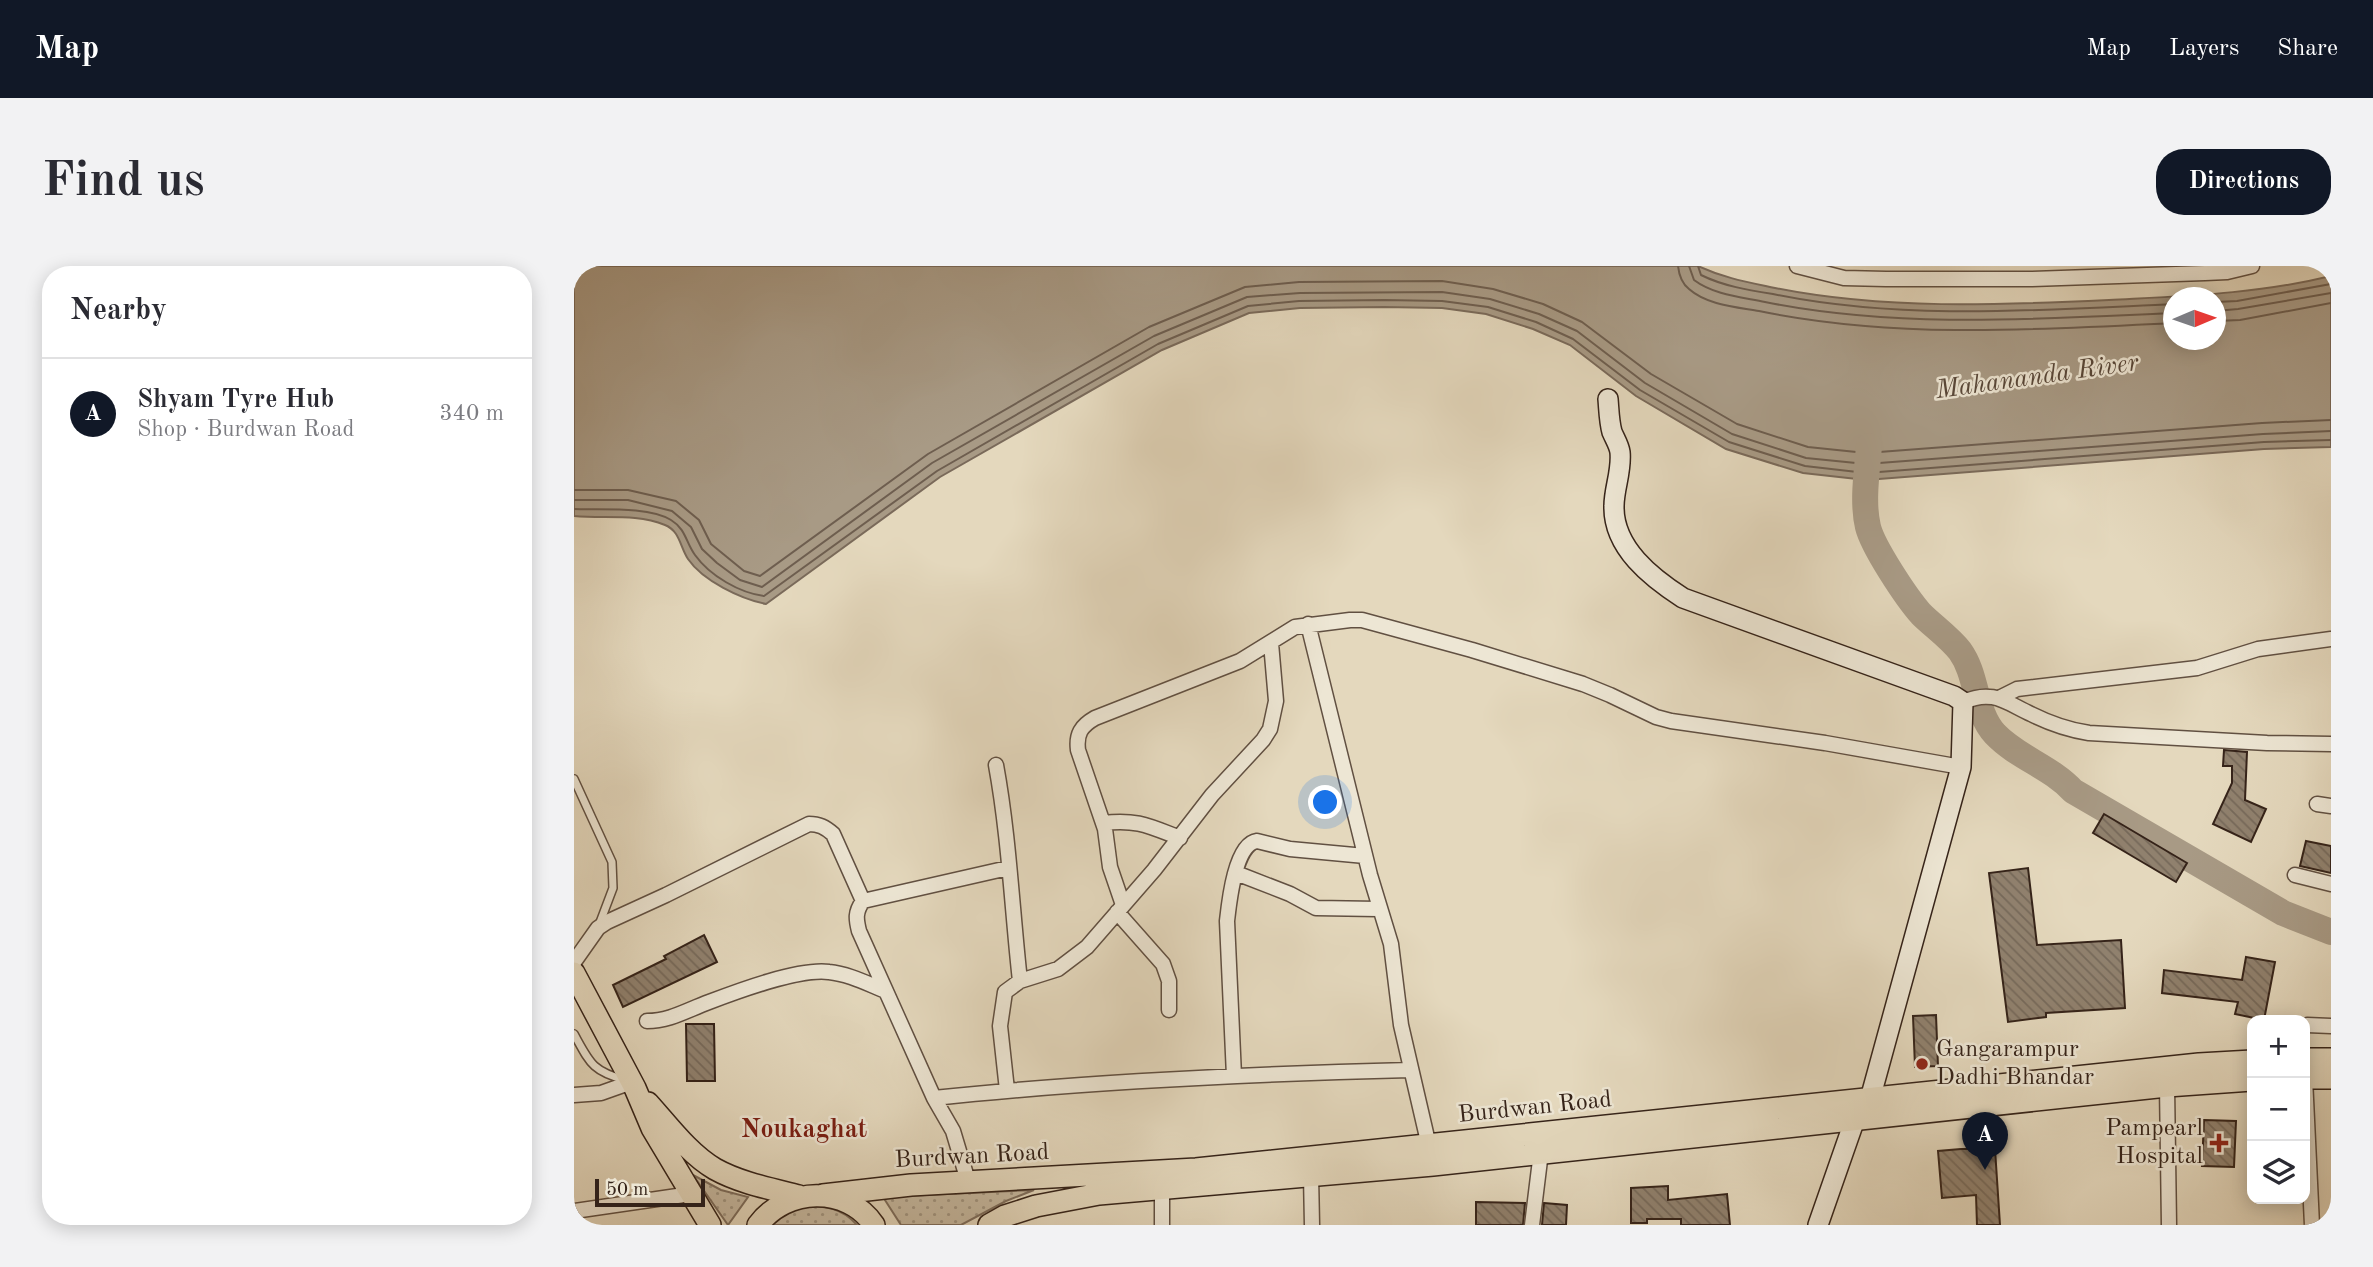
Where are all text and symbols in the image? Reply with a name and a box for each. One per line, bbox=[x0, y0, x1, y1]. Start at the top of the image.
text: Map bbox=[35, 33, 99, 66]
text: Map bbox=[2087, 37, 2131, 61]
text: Layers bbox=[2169, 37, 2239, 61]
text: Share bbox=[2277, 37, 2338, 61]
button: Directions bbox=[2156, 149, 2331, 215]
text: Find us bbox=[42, 158, 205, 207]
north arrow bbox=[2163, 287, 2226, 350]
text: Nearby bbox=[70, 296, 167, 326]
water label: Mahananda River bbox=[1933, 350, 2141, 404]
text: Shyam Tyre Hub bbox=[137, 387, 334, 413]
text: A bbox=[84, 402, 102, 425]
text: 340 m bbox=[439, 402, 504, 425]
text: Shop · Burdwan Road bbox=[137, 418, 355, 441]
your location bbox=[1308, 785, 1342, 819]
map controls bbox=[2247, 1015, 2310, 1204]
button: + bbox=[2247, 1015, 2310, 1078]
place label: Gangarampur Dadhi Bhandar bbox=[1936, 1038, 2094, 1090]
marker: Gangarampur Dadhi Bhandar bbox=[1914, 1056, 1930, 1072]
button: − bbox=[2247, 1078, 2310, 1141]
street label: Burdwan Road bbox=[1457, 1088, 1613, 1128]
pin: A bbox=[1962, 1112, 2008, 1170]
district label: Noukaghat bbox=[741, 1117, 867, 1143]
place label: Pampearl Hospital bbox=[2105, 1117, 2203, 1169]
marker: Pampearl Hospital bbox=[2209, 1133, 2229, 1153]
street label: Burdwan Road bbox=[894, 1141, 1050, 1173]
button: layers bbox=[2247, 1141, 2310, 1204]
scale bar bbox=[595, 1176, 705, 1208]
text: 50 m bbox=[606, 1181, 648, 1200]

